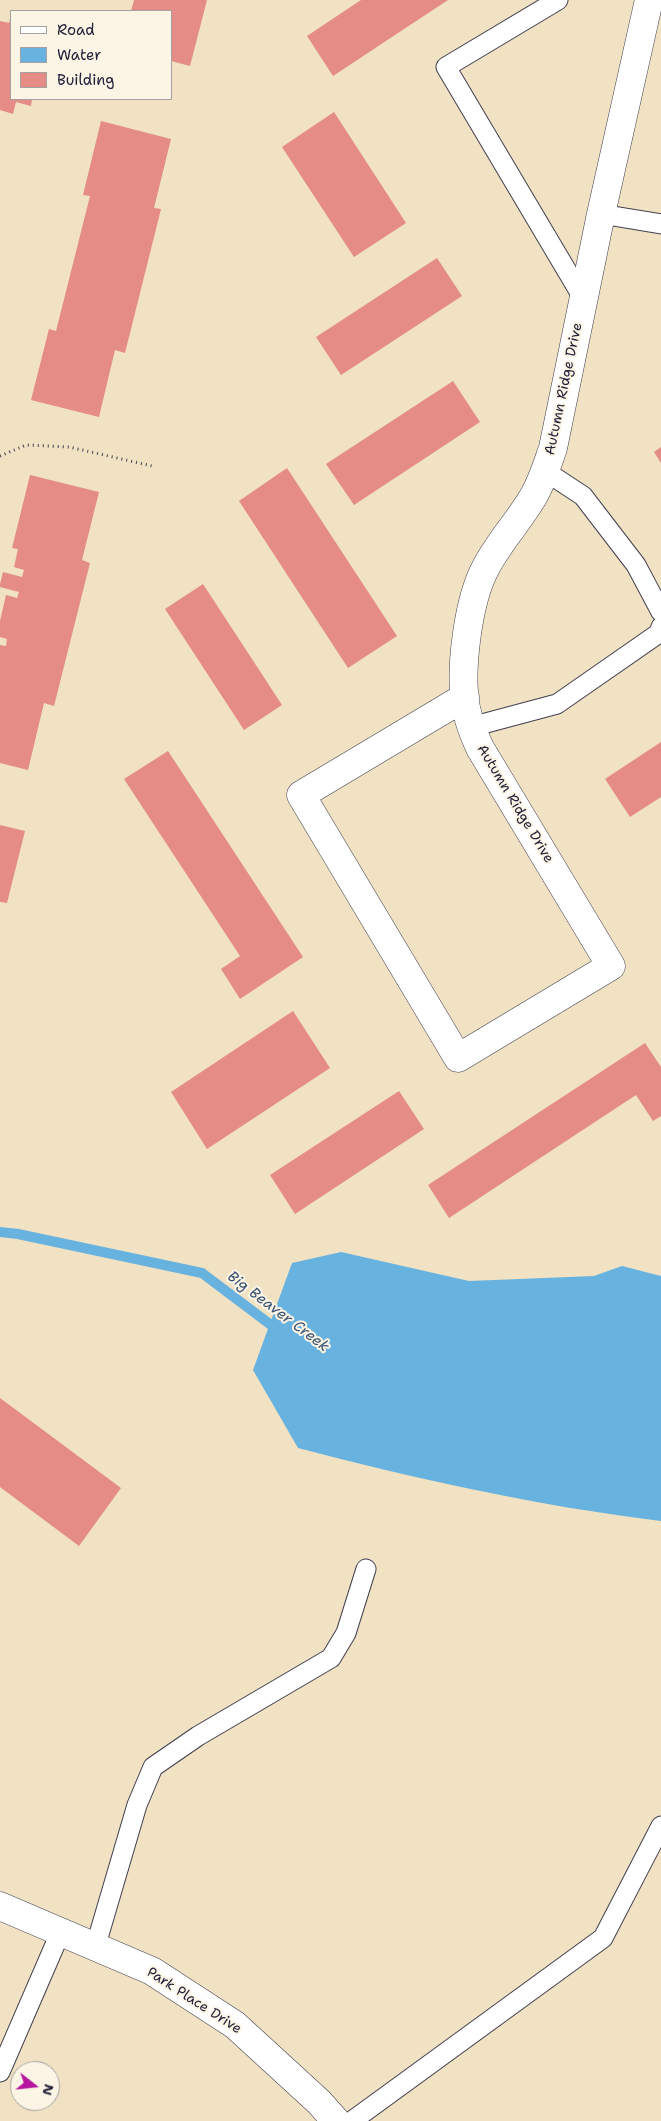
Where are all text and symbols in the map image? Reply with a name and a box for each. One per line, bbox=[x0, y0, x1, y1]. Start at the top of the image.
legend bbox=[10, 10, 172, 100]
text: Road bbox=[57, 20, 95, 40]
text: Water bbox=[57, 45, 101, 65]
text: Building bbox=[57, 70, 114, 90]
street label: Autumn Ridge Drive bbox=[542, 321, 586, 457]
street label: Autumn Ridge Drive bbox=[473, 742, 557, 866]
water label: Big Beaver Creek bbox=[224, 1268, 332, 1356]
street label: Park Place Drive bbox=[143, 1964, 245, 2038]
north arrow bbox=[10, 2061, 60, 2111]
text: N bbox=[38, 2082, 59, 2098]

